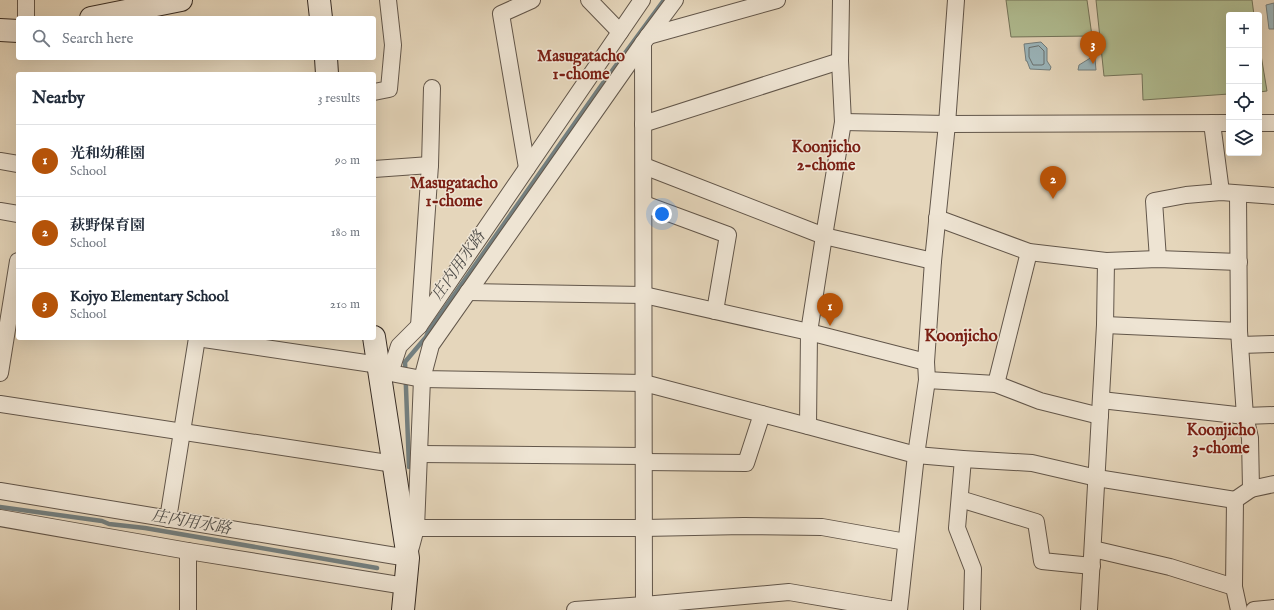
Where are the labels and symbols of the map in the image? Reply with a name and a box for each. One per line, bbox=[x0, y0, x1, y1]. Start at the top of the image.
pin: 3 bbox=[1080, 31, 1106, 64]
district label: Masugatacho 1-chome bbox=[537, 47, 625, 85]
district label: Koonjicho 2-chome bbox=[791, 138, 861, 176]
pin: 2 bbox=[1040, 166, 1066, 199]
district label: Masugatacho 1-chome bbox=[410, 174, 498, 212]
your location bbox=[652, 204, 672, 224]
water label: 庄内用水路 bbox=[428, 227, 491, 305]
pin: 1 bbox=[817, 293, 843, 326]
district label: Koonjicho bbox=[924, 326, 998, 347]
district label: Koonjicho 3-chome bbox=[1186, 421, 1256, 459]
water label: 庄内用水路 bbox=[150, 506, 233, 540]

